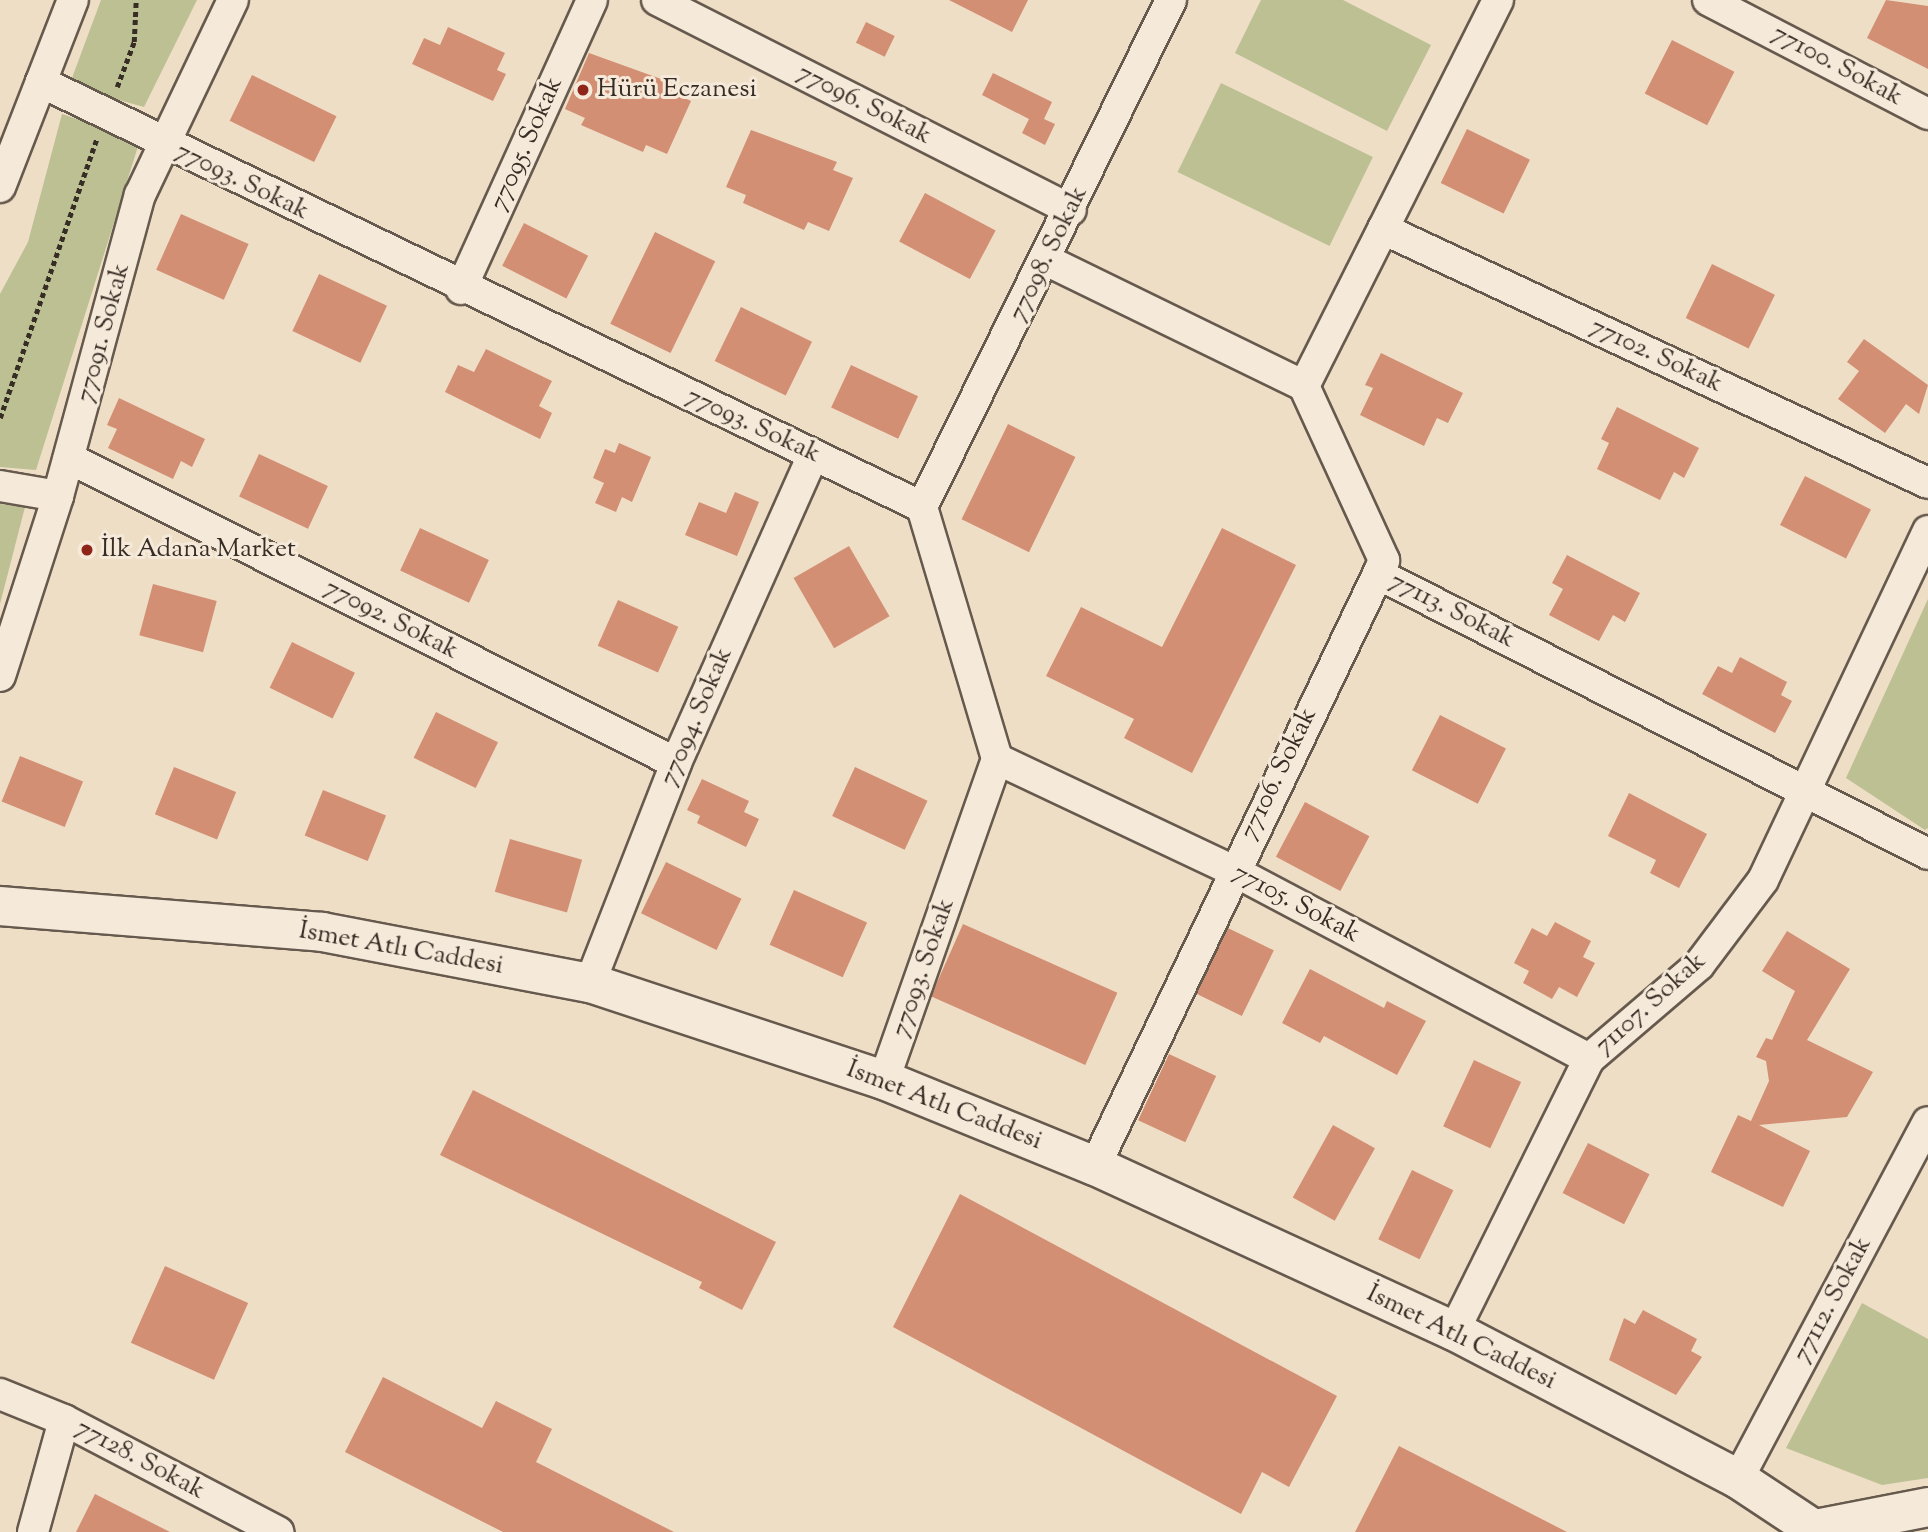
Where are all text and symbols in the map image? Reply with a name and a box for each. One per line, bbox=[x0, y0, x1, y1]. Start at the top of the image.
street label: 77100. Sokak bbox=[1766, 19, 1908, 113]
street label: 77096. Sokak bbox=[792, 58, 936, 152]
street label: 77095. Sokak bbox=[484, 72, 570, 216]
place label: Hürü Eczanesi bbox=[597, 74, 757, 106]
marker: Hürü Eczanesi bbox=[575, 82, 591, 98]
street label: 77093. Sokak bbox=[170, 136, 314, 228]
street label: 77098. Sokak bbox=[1003, 181, 1095, 327]
street label: 77091. Sokak bbox=[70, 260, 138, 406]
street label: 77102. Sokak bbox=[1585, 312, 1727, 400]
street label: 77093. Sokak bbox=[681, 381, 825, 471]
place label: İlk Adana Market bbox=[101, 534, 296, 566]
marker: İlk Adana Market bbox=[79, 542, 95, 558]
street label: 77113. Sokak bbox=[1384, 566, 1520, 656]
street label: 77092. Sokak bbox=[319, 573, 463, 667]
street label: 77094. Sokak bbox=[654, 643, 740, 791]
street label: 77106. Sokak bbox=[1234, 703, 1324, 845]
street label: 77105. Sokak bbox=[1227, 858, 1365, 950]
street label: 77093. Sokak bbox=[886, 895, 962, 1041]
street label: İsmet Atlı Caddesi bbox=[296, 916, 506, 982]
street label: 71107. Sokak bbox=[1589, 946, 1713, 1062]
street label: İsmet Atlı Caddesi bbox=[842, 1054, 1046, 1158]
street label: 77112. Sokak bbox=[1787, 1232, 1879, 1368]
street label: İsmet Atlı Caddesi bbox=[1361, 1279, 1561, 1397]
street label: 77128. Sokak bbox=[70, 1413, 210, 1507]

